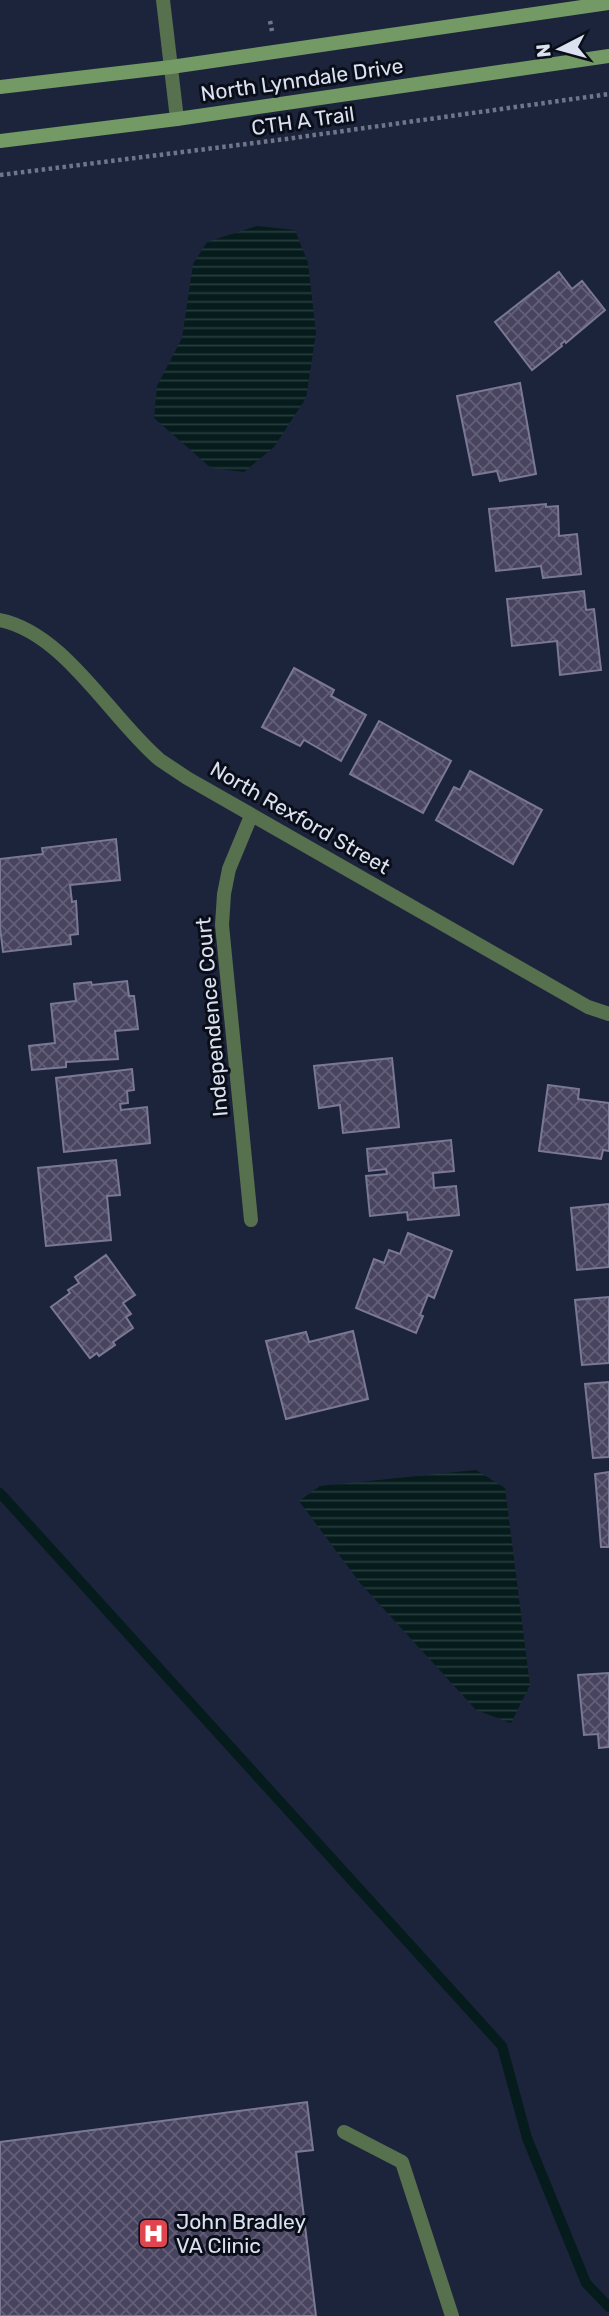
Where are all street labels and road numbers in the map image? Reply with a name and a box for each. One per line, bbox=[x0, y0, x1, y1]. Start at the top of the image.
street label: North Lynndale Drive bbox=[199, 53, 405, 106]
street label: CTH A Trail bbox=[250, 101, 356, 140]
street label: North Rexford Street bbox=[206, 756, 395, 879]
street label: Independence Court bbox=[190, 916, 233, 1118]

